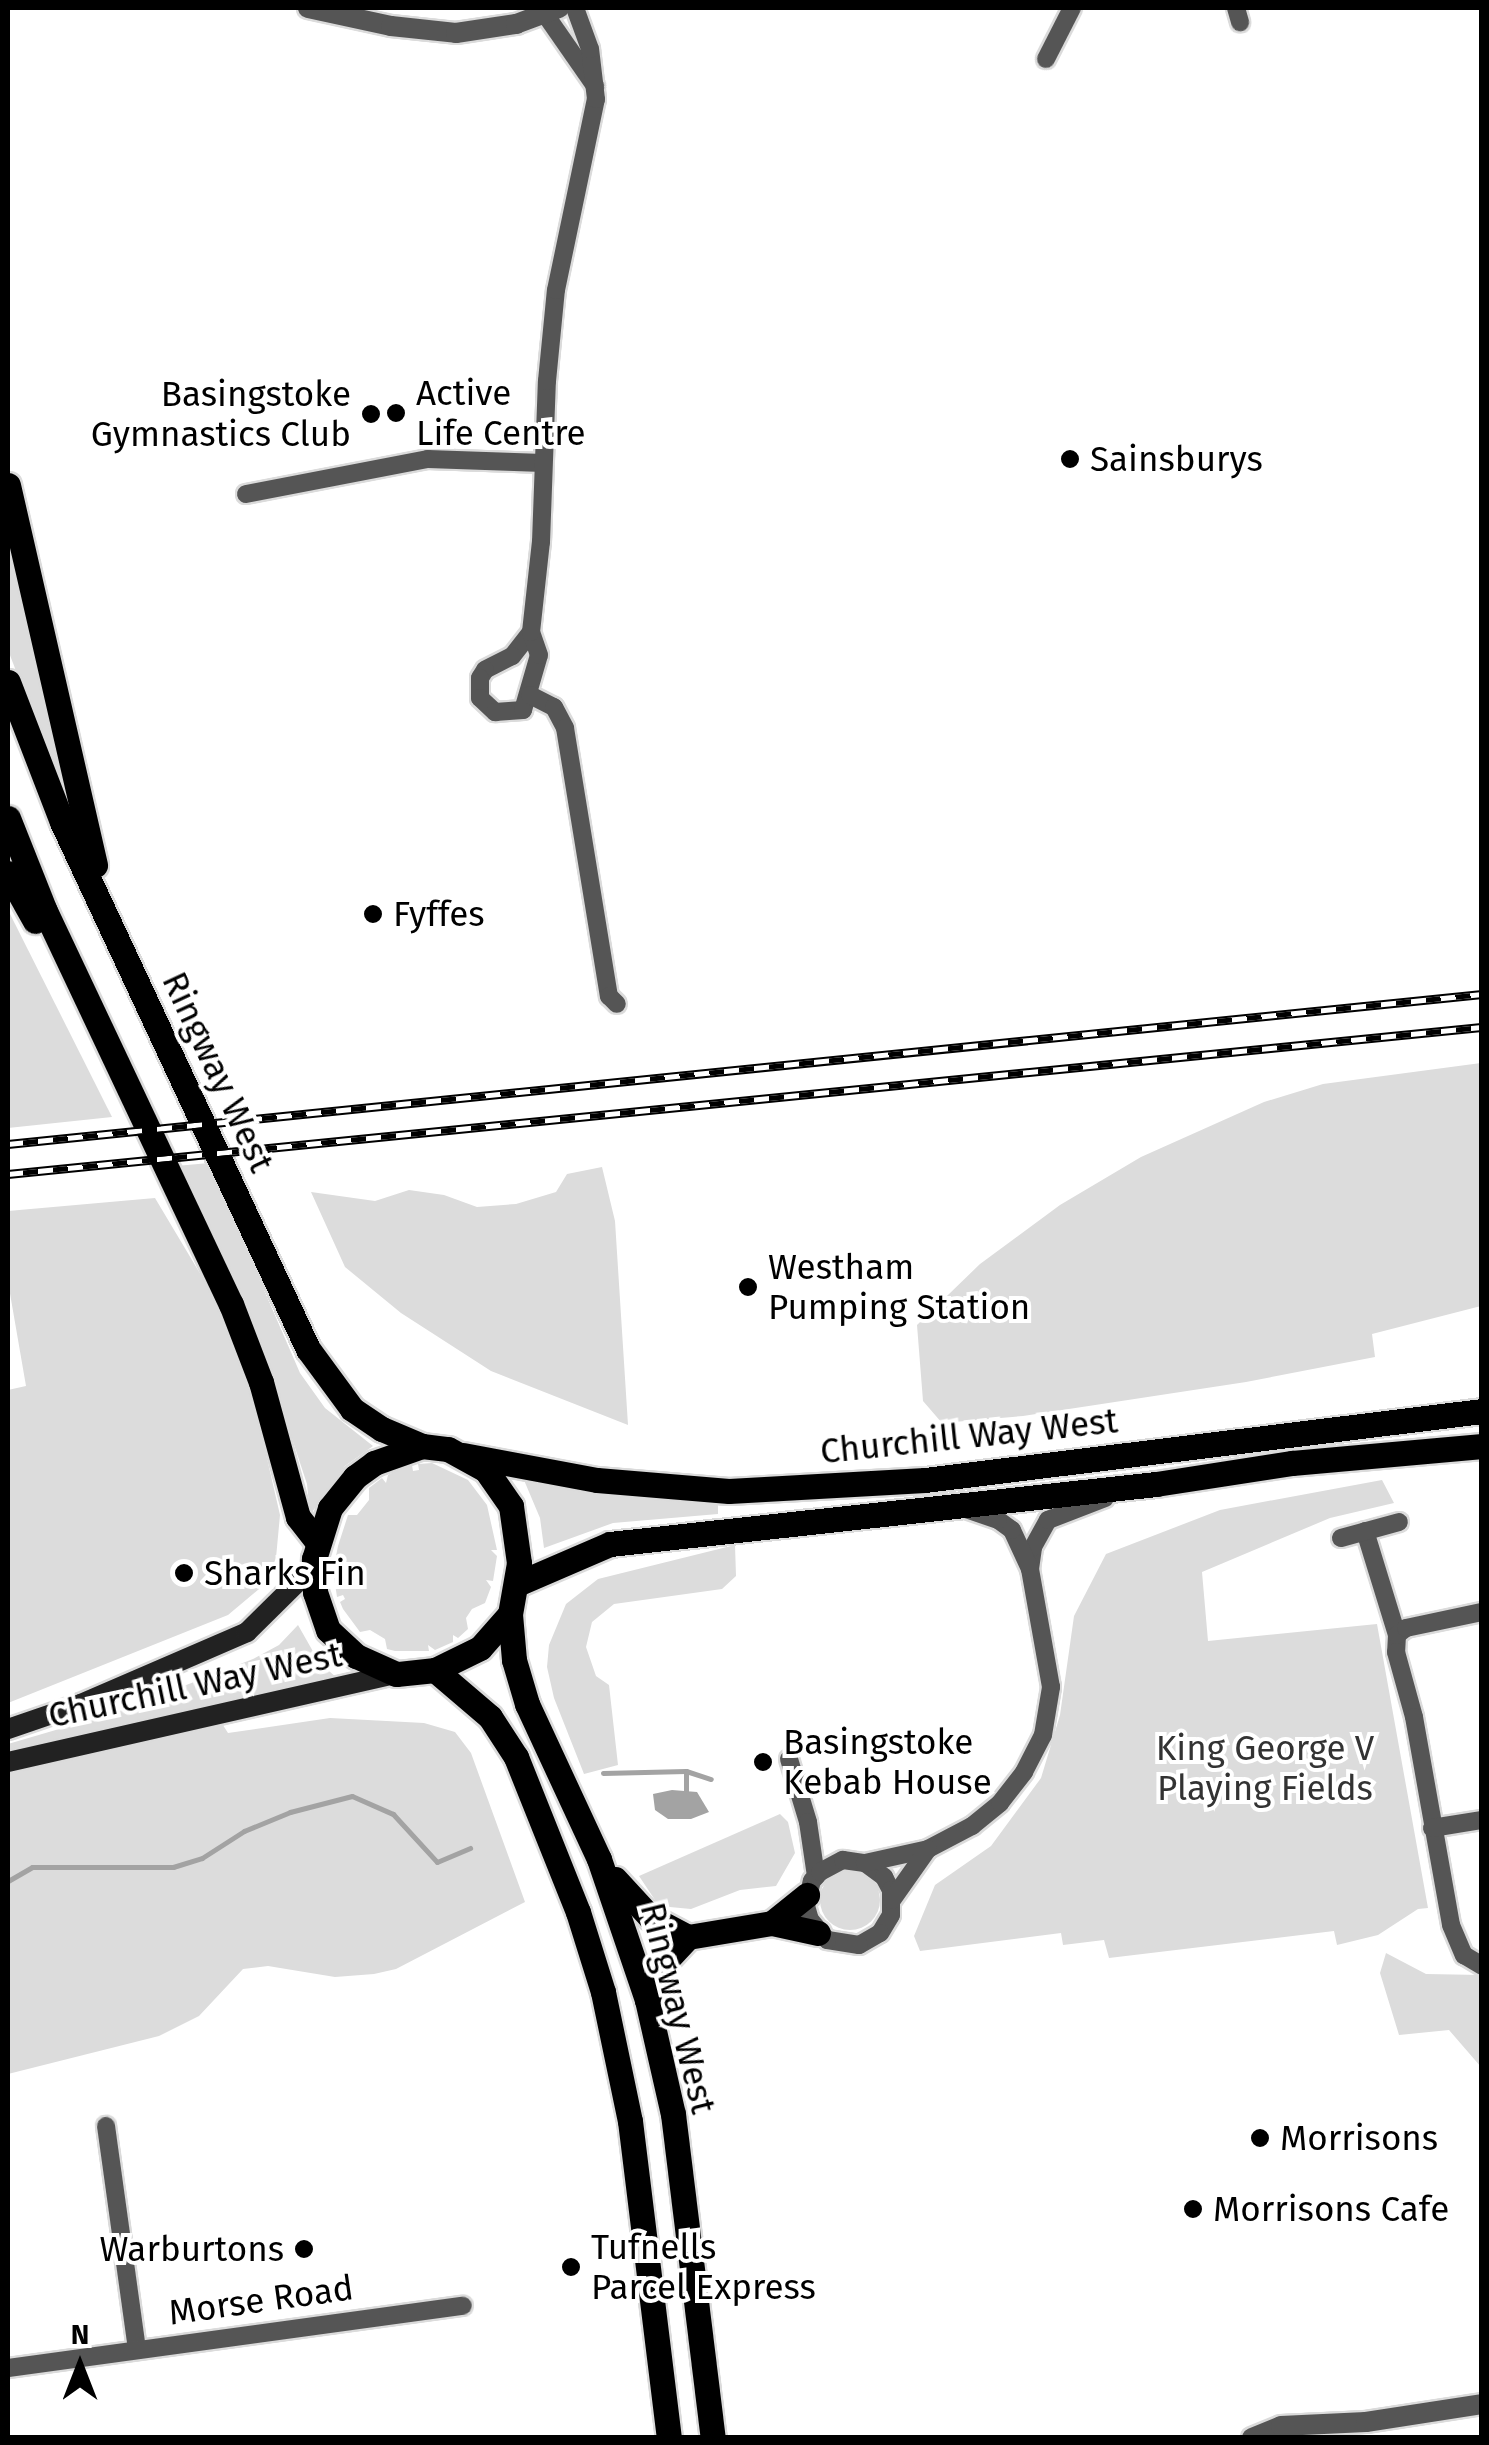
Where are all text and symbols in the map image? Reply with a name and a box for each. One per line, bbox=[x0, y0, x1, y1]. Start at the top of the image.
place label: Active Life Centre bbox=[416, 372, 586, 454]
place label: Basingstoke Gymnastics Club bbox=[91, 373, 351, 455]
marker: Active Life Centre bbox=[385, 402, 407, 424]
marker: Basingstoke Gymnastics Club bbox=[360, 403, 382, 425]
place label: Sainsburys bbox=[1090, 438, 1263, 480]
marker: Sainsburys bbox=[1059, 448, 1081, 470]
place label: Fyffes bbox=[393, 893, 485, 935]
marker: Fyffes bbox=[362, 903, 384, 925]
street label: Ringway West bbox=[153, 965, 283, 1179]
place label: Westham Pumping Station bbox=[768, 1246, 1030, 1328]
marker: Westham Pumping Station bbox=[737, 1276, 759, 1298]
street label: Churchill Way West bbox=[818, 1399, 1120, 1473]
place label: Sharks Fin bbox=[204, 1552, 366, 1594]
marker: Sharks Fin bbox=[173, 1562, 195, 1584]
street label: Churchill Way West bbox=[44, 1633, 346, 1737]
place label: Basingstoke Kebab House bbox=[783, 1721, 992, 1803]
park label: King George V Playing Fields bbox=[1156, 1727, 1374, 1809]
marker: Basingstoke Kebab House bbox=[752, 1751, 774, 1773]
street label: Ringway West bbox=[631, 1898, 725, 2118]
place label: Morrisons bbox=[1280, 2117, 1438, 2159]
marker: Morrisons bbox=[1249, 2127, 1271, 2149]
place label: Morrisons Cafe bbox=[1213, 2188, 1449, 2230]
marker: Morrisons Cafe bbox=[1182, 2198, 1204, 2220]
place label: Tufnells Parcel Express bbox=[591, 2226, 816, 2308]
place label: Warburtons bbox=[100, 2228, 284, 2270]
marker: Warburtons bbox=[293, 2238, 315, 2260]
marker: Tufnells Parcel Express bbox=[560, 2256, 582, 2278]
street label: Morse Road bbox=[166, 2266, 356, 2334]
north arrow bbox=[30, 2315, 130, 2415]
text: N bbox=[71, 2318, 89, 2351]

